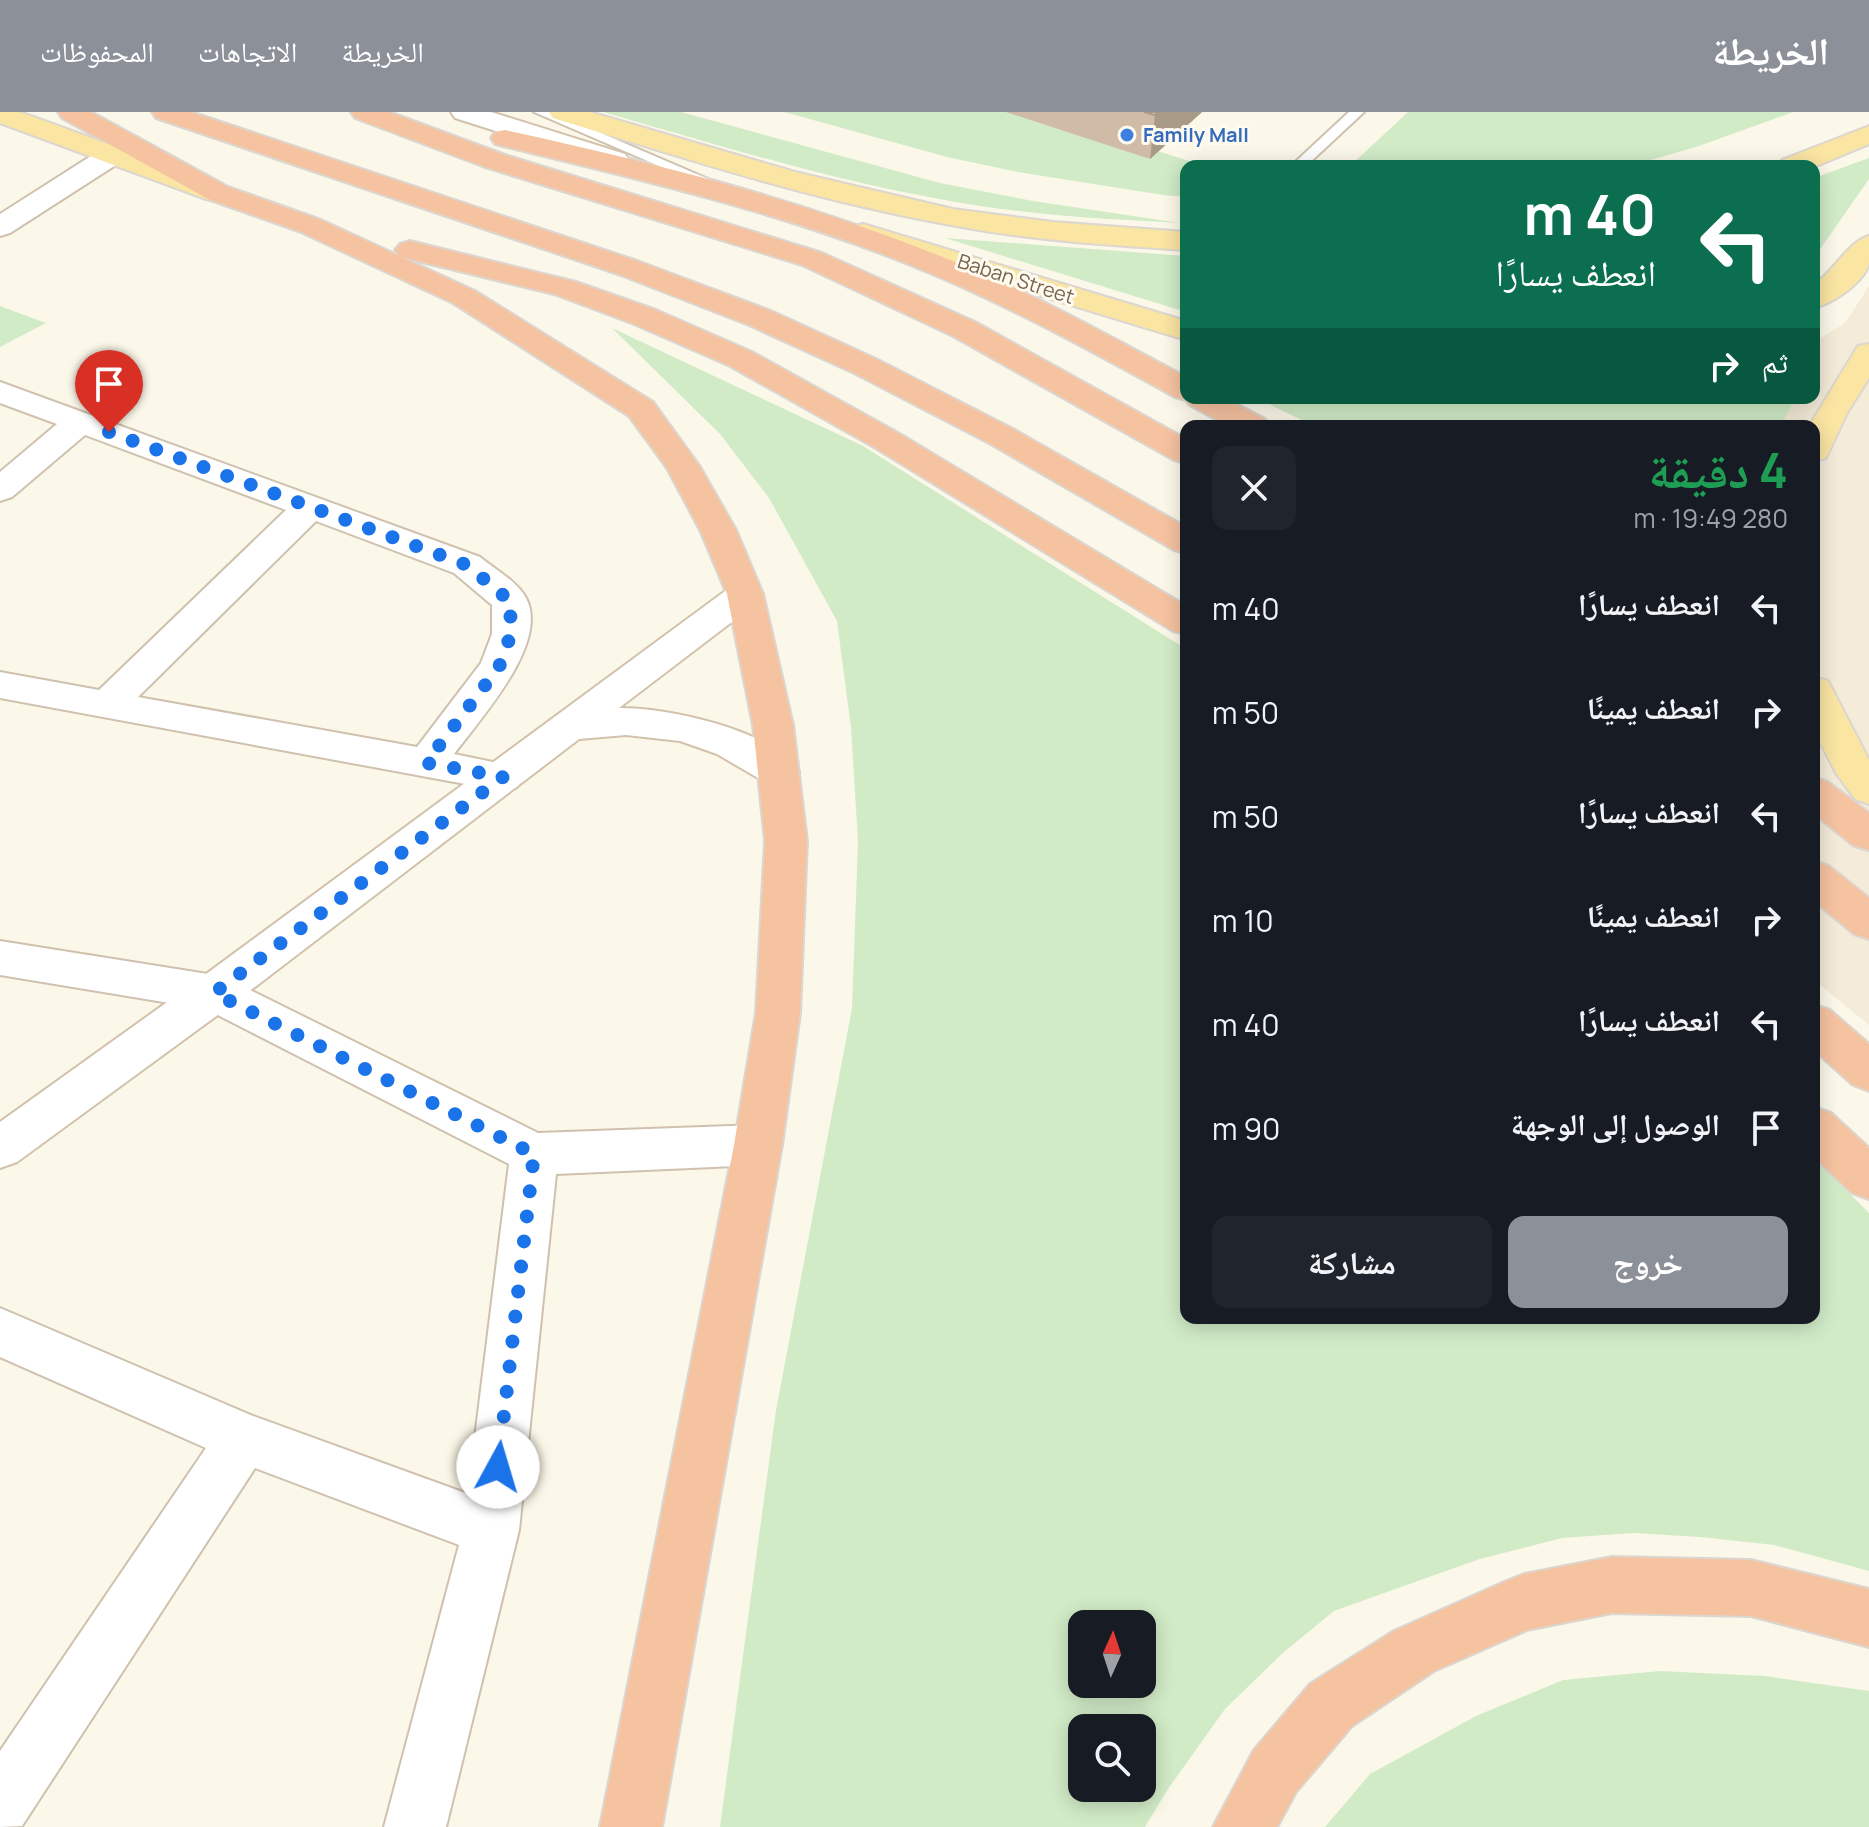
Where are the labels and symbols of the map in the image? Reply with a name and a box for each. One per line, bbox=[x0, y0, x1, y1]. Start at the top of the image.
place label: Family Mall bbox=[1143, 121, 1249, 148]
marker: Family Mall bbox=[1118, 126, 1136, 144]
street label: Baban Street bbox=[954, 247, 1078, 310]
pin bbox=[75, 350, 143, 432]
position arrow bbox=[456, 1425, 540, 1509]
north arrow bbox=[1068, 1610, 1156, 1698]

